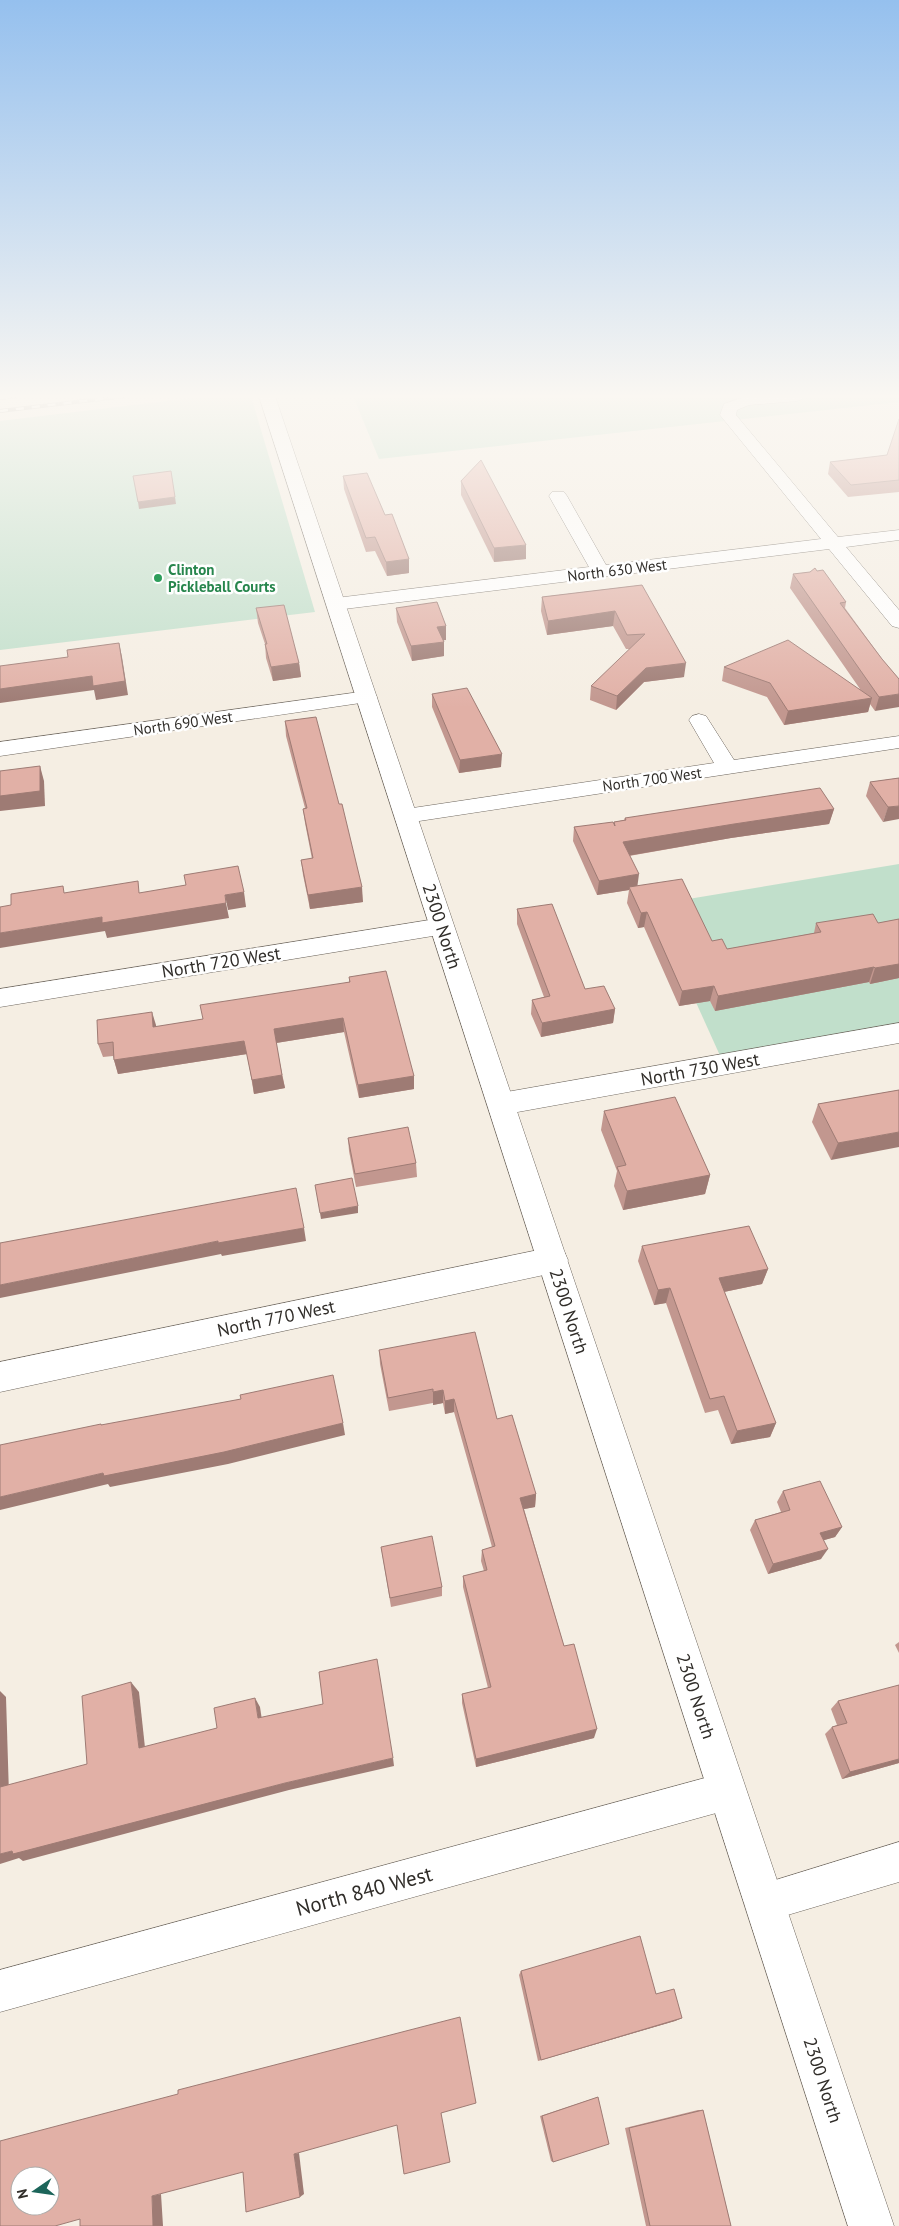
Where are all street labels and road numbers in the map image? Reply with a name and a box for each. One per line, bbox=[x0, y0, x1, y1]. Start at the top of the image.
street label: North 630 West bbox=[566, 554, 668, 586]
street label: North 690 West bbox=[132, 707, 234, 739]
street label: North 700 West bbox=[601, 763, 703, 795]
street label: 2300 North bbox=[417, 880, 467, 972]
street label: North 720 West bbox=[160, 941, 282, 983]
street label: North 730 West bbox=[639, 1047, 761, 1091]
street label: 2300 North bbox=[544, 1265, 594, 1357]
street label: North 770 West bbox=[215, 1294, 337, 1342]
street label: 2300 North bbox=[671, 1650, 721, 1742]
street label: North 840 West bbox=[293, 1860, 435, 1922]
street label: 2300 North bbox=[798, 2034, 848, 2126]

